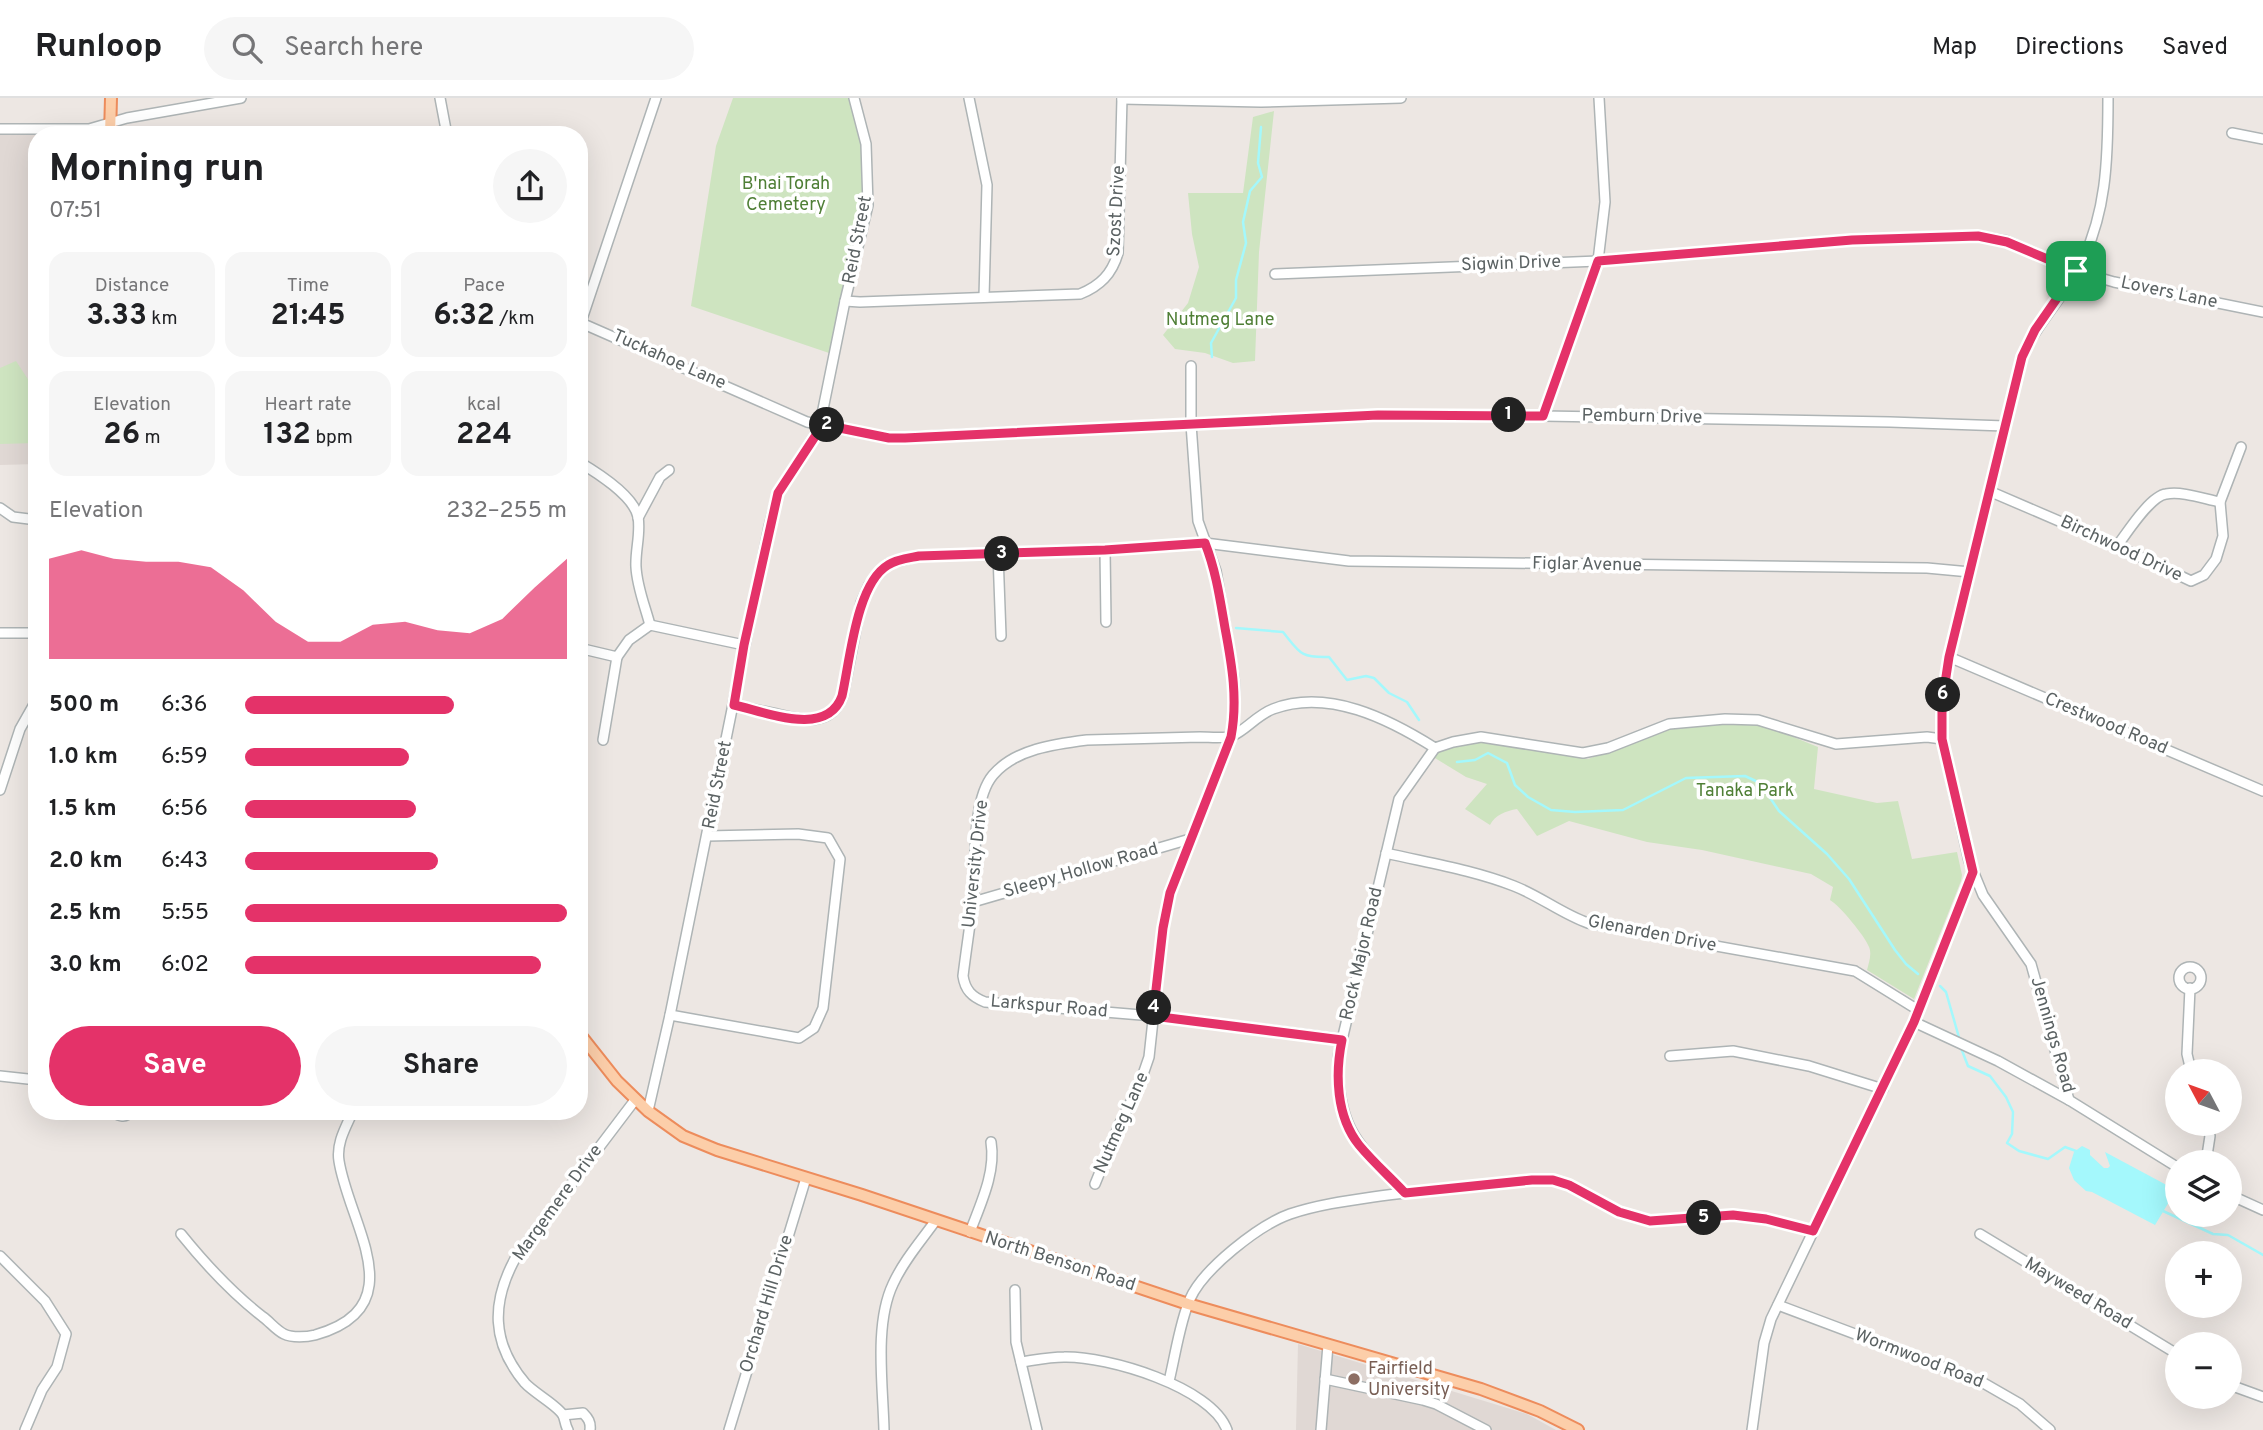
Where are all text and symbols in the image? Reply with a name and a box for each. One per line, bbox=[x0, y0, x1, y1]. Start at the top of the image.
search box bbox=[204, 17, 694, 80]
text: Runloop bbox=[35, 27, 162, 69]
icon: search bbox=[228, 29, 266, 67]
text: Search here bbox=[284, 32, 423, 65]
text: Map bbox=[1932, 33, 1977, 63]
text: Directions bbox=[2015, 33, 2124, 63]
text: Saved bbox=[2162, 33, 2228, 63]
text: Morning run bbox=[49, 146, 265, 195]
button: share bbox=[493, 149, 567, 223]
street label: Szost Drive bbox=[1103, 165, 1131, 257]
park label: B'nai Torah Cemetery bbox=[742, 173, 830, 217]
street label: Reid Street bbox=[838, 194, 878, 286]
text: 07:51 bbox=[49, 197, 102, 226]
pin bbox=[2046, 241, 2106, 301]
street label: Sigwin Drive bbox=[1461, 251, 1561, 277]
icon: arrive bbox=[2057, 252, 2095, 290]
street label: Lovers Lane bbox=[2119, 272, 2219, 314]
text: Distance bbox=[95, 274, 169, 298]
text: Time bbox=[287, 274, 329, 298]
text: Pace bbox=[463, 274, 505, 298]
text: 3.33 bbox=[86, 298, 147, 335]
text: 21:45 bbox=[270, 298, 346, 335]
text: 6:32 bbox=[433, 298, 495, 335]
text: km bbox=[147, 307, 178, 331]
text: /km bbox=[495, 307, 535, 331]
park label: Nutmeg Lane bbox=[1166, 309, 1274, 332]
street label: Tuckahoe Lane bbox=[609, 325, 729, 395]
text: Elevation bbox=[93, 393, 171, 417]
text: Heart rate bbox=[265, 393, 351, 417]
text: kcal bbox=[467, 393, 501, 417]
pin: 1 bbox=[1492, 398, 1526, 432]
text: 1 bbox=[1505, 402, 1512, 426]
street label: Pemburn Drive bbox=[1581, 404, 1703, 430]
pin: 2 bbox=[810, 408, 844, 442]
text: 2 bbox=[821, 412, 832, 436]
text: 26 bbox=[103, 417, 140, 454]
text: 132 bbox=[263, 417, 311, 454]
text: 224 bbox=[456, 417, 512, 454]
text: m bbox=[140, 426, 161, 450]
text: bpm bbox=[311, 426, 353, 450]
text: Elevation bbox=[49, 497, 144, 526]
text: 232–255 m bbox=[446, 497, 567, 526]
street label: Birchwood Drive bbox=[2056, 511, 2186, 587]
pin: 3 bbox=[984, 536, 1020, 572]
text: 3 bbox=[996, 541, 1007, 565]
street label: Figlar Avenue bbox=[1532, 553, 1642, 577]
pin: 6 bbox=[1926, 678, 1960, 712]
text: 6 bbox=[1937, 682, 1948, 706]
street label: Crestwood Road bbox=[2041, 688, 2171, 760]
text: 500 m bbox=[49, 691, 119, 720]
text: 6:36 bbox=[161, 691, 207, 720]
street label: Reid Street bbox=[698, 739, 738, 831]
text: 1.0 km bbox=[49, 743, 118, 772]
text: 6:59 bbox=[161, 743, 208, 772]
park label: Tanaka Park bbox=[1696, 780, 1794, 803]
text: 1.5 km bbox=[49, 795, 117, 824]
text: 6:56 bbox=[161, 795, 208, 824]
street label: University Drive bbox=[958, 799, 994, 929]
street label: Sleepy Hollow Road bbox=[1001, 838, 1161, 904]
text: 2.0 km bbox=[49, 847, 123, 876]
text: 6:43 bbox=[161, 847, 208, 876]
street label: Rock Major Road bbox=[1335, 885, 1389, 1023]
text: 2.5 km bbox=[49, 899, 122, 928]
text: 5:55 bbox=[161, 899, 209, 928]
street label: Glenarden Drive bbox=[1586, 910, 1718, 958]
text: 3.0 km bbox=[49, 951, 122, 980]
text: 6:02 bbox=[161, 951, 209, 980]
street label: Jennings Road bbox=[2024, 974, 2080, 1096]
street label: Larkspur Road bbox=[989, 990, 1109, 1024]
pin: 4 bbox=[1136, 990, 1172, 1026]
text: 4 bbox=[1147, 995, 1160, 1019]
button: Save bbox=[49, 1026, 301, 1106]
button: Share bbox=[315, 1026, 567, 1106]
north arrow bbox=[2165, 1059, 2242, 1136]
map controls bbox=[2165, 1059, 2242, 1409]
street label: Nutmeg Lane bbox=[1089, 1069, 1155, 1177]
street label: Margemere Drive bbox=[508, 1140, 608, 1266]
button: layers bbox=[2165, 1150, 2242, 1227]
pin: 5 bbox=[1686, 1200, 1722, 1236]
text: 5 bbox=[1698, 1205, 1709, 1229]
street label: North Benson Road bbox=[982, 1227, 1138, 1297]
street label: Orchard Hill Drive bbox=[735, 1232, 799, 1376]
button: + bbox=[2165, 1241, 2242, 1318]
street label: Mayweed Road bbox=[2020, 1253, 2136, 1335]
street label: Wormwood Road bbox=[1851, 1324, 1987, 1394]
button: − bbox=[2165, 1332, 2242, 1409]
place label: Fairfield University bbox=[1368, 1358, 1450, 1402]
marker: Fairfield University bbox=[1346, 1371, 1362, 1387]

